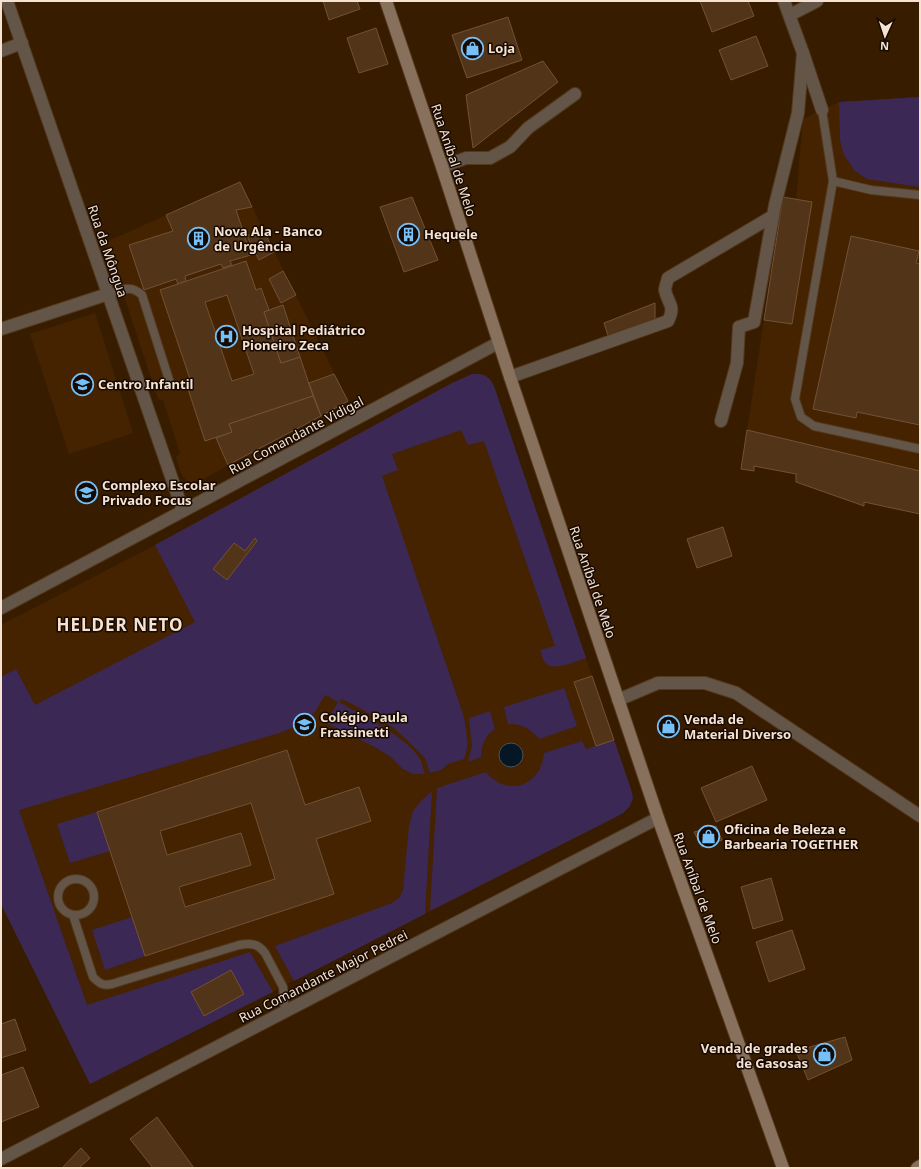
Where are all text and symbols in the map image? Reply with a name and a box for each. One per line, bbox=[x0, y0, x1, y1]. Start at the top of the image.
north arrow bbox=[865, 16, 905, 56]
shop icon: Loja bbox=[459, 35, 485, 61]
place label: Loja bbox=[488, 39, 515, 57]
text: N bbox=[880, 39, 889, 54]
street label: Rua Aníbal de Melo bbox=[427, 101, 481, 219]
street label: Rua da Môngua bbox=[84, 202, 132, 300]
building icon: Hequele bbox=[395, 221, 421, 247]
place label: Nova Ala - Banco de Urgência bbox=[214, 222, 322, 255]
building icon: Nova Ala - Banco de Urgência bbox=[185, 225, 211, 251]
place label: Hequele bbox=[424, 225, 478, 243]
place label: Hospital Pediátrico Pioneiro Zeca bbox=[242, 321, 365, 354]
hospital icon: Hospital Pediátrico Pioneiro Zeca bbox=[214, 324, 240, 350]
school or university icon: Centro Infantil bbox=[69, 371, 95, 397]
place label: Centro Infantil bbox=[98, 375, 193, 393]
street label: Rua Comandante Vidigal bbox=[225, 392, 367, 478]
place label: Complexo Escolar Privado Focus bbox=[102, 476, 216, 509]
school or university icon: Complexo Escolar Privado Focus bbox=[73, 479, 99, 505]
street label: Rua Aníbal de Melo bbox=[565, 523, 621, 641]
district label: HELDER NETO bbox=[57, 613, 183, 636]
place label: Colégio Paula Frassinetti bbox=[320, 708, 408, 741]
place label: Venda de Material Diverso bbox=[684, 710, 791, 743]
school or university icon: Colégio Paula Frassinetti bbox=[292, 711, 318, 737]
shop icon: Venda de Material Diverso bbox=[656, 713, 682, 739]
place label: Oficina de Beleza e Barbearia TOGETHER bbox=[724, 820, 859, 853]
shop icon: Oficina de Beleza e Barbearia TOGETHER bbox=[695, 823, 721, 849]
street label: Rua Aníbal de Melo bbox=[669, 830, 727, 946]
street label: Rua Comandante Major Pedrei bbox=[236, 926, 410, 1026]
place label: Venda de grades de Gasosas bbox=[701, 1039, 808, 1072]
shop icon: Venda de grades de Gasosas bbox=[811, 1042, 837, 1068]

